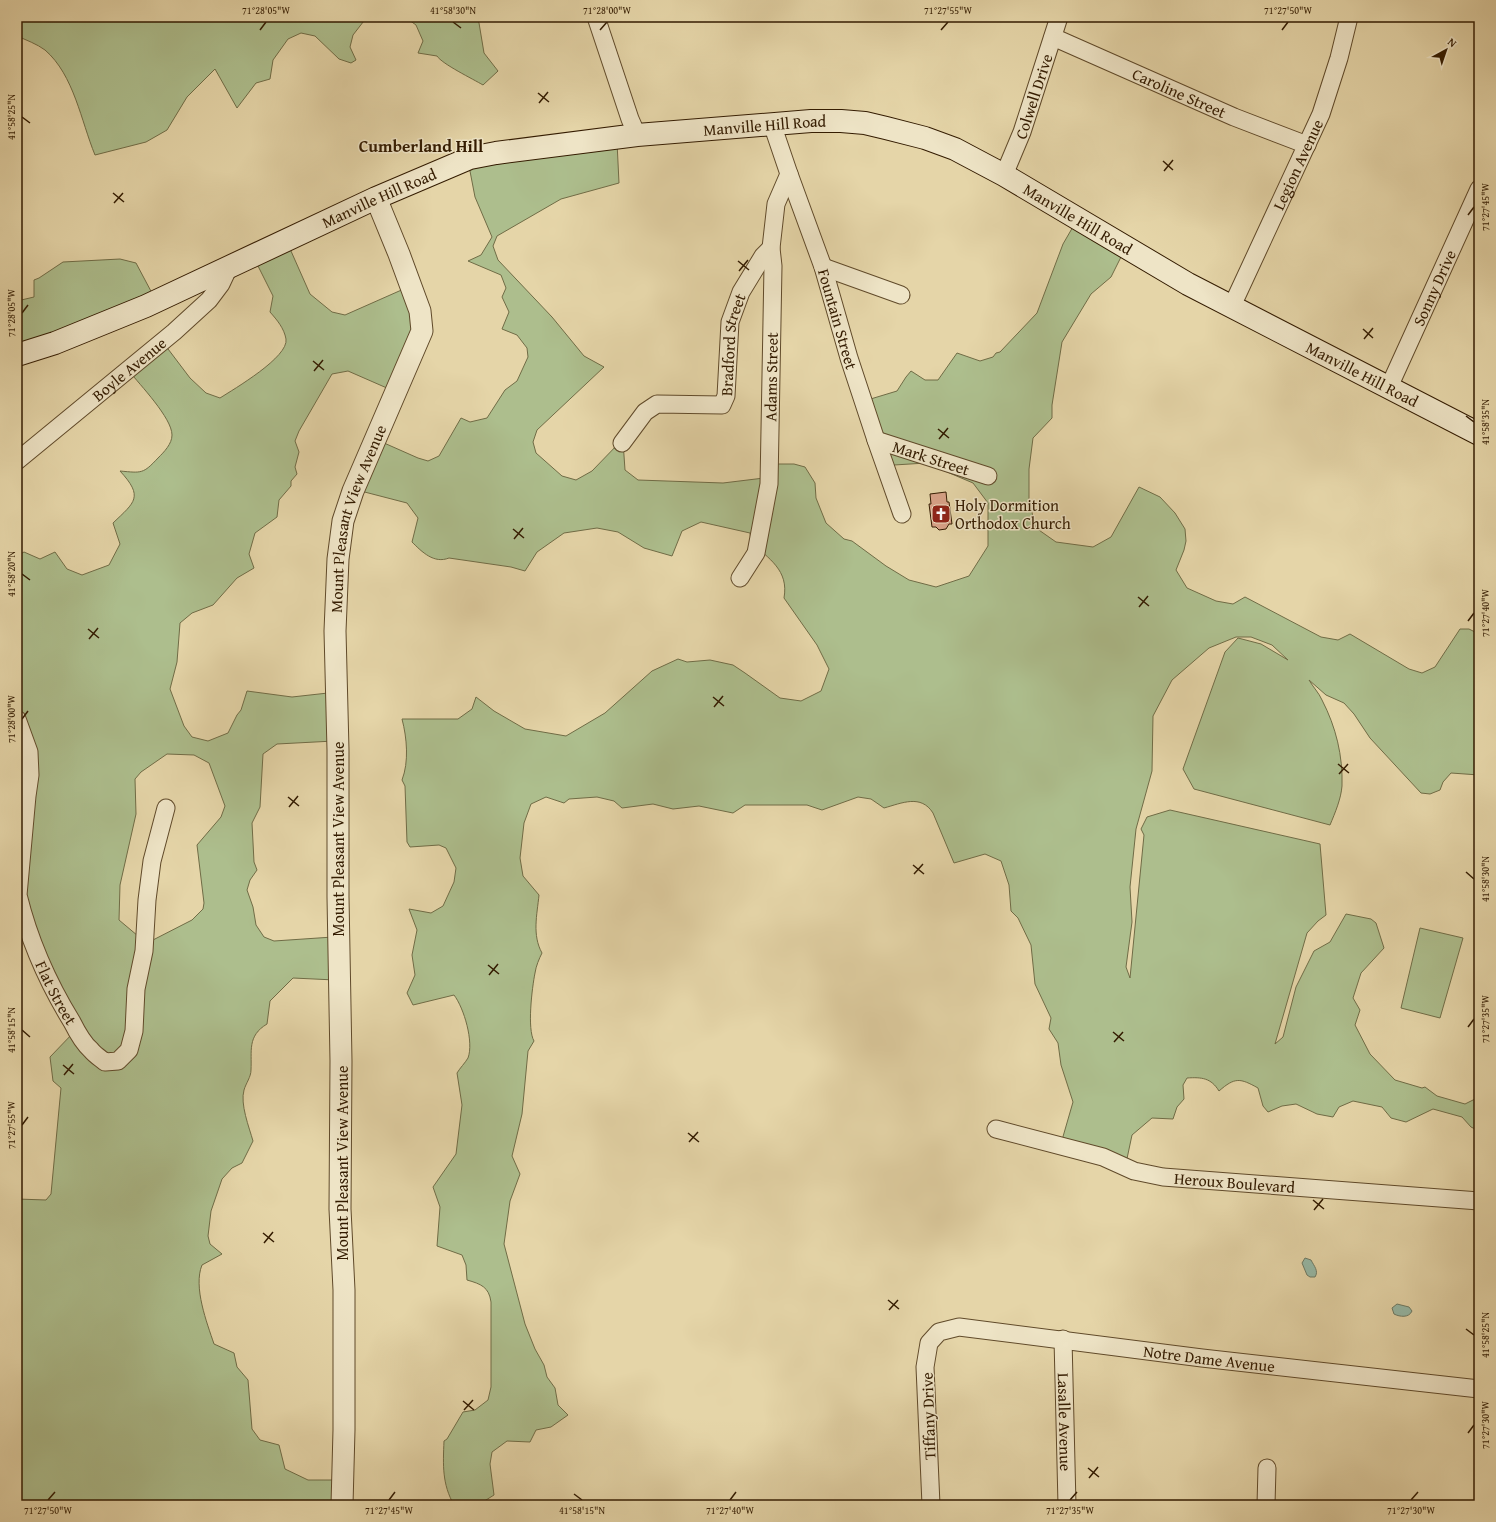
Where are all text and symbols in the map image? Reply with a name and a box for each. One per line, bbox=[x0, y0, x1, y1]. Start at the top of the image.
text: 71°28'05"W bbox=[242, 3, 290, 18]
text: 41°58'30"N bbox=[430, 3, 476, 18]
text: 71°28'00"W bbox=[583, 3, 631, 18]
text: 71°27'55"W bbox=[924, 3, 972, 18]
text: 71°27'50"W bbox=[1264, 3, 1312, 18]
north arrow bbox=[1426, 30, 1466, 70]
text: N bbox=[1444, 34, 1461, 51]
street label: Colwell Drive bbox=[1008, 51, 1058, 143]
street label: Caroline Street bbox=[1128, 62, 1230, 124]
text: 41°58'25"N bbox=[4, 94, 19, 140]
street label: Manville Hill Road bbox=[702, 109, 827, 142]
street label: Legion Avenue bbox=[1266, 115, 1329, 214]
district label: Cumberland Hill bbox=[359, 133, 483, 158]
street label: Manville Hill Road bbox=[318, 162, 440, 234]
street label: Manville Hill Road bbox=[1019, 177, 1138, 261]
text: 71°27'45"W bbox=[1478, 183, 1493, 231]
street label: Sonny Drive bbox=[1406, 246, 1462, 330]
street label: Fountain Street bbox=[812, 266, 864, 373]
text: 71°28'05"W bbox=[4, 289, 19, 337]
street label: Bradford Street bbox=[714, 289, 752, 397]
street label: Boyle Avenue bbox=[87, 331, 171, 407]
street label: Adams Street bbox=[758, 332, 784, 422]
street label: Manville Hill Road bbox=[1302, 335, 1423, 413]
text: 41°58'35"N bbox=[1478, 399, 1493, 445]
street label: Mount Pleasant View Avenue bbox=[324, 421, 392, 613]
street label: Mark Street bbox=[890, 434, 973, 481]
place label: Holy Dormition Orthodox Church bbox=[955, 493, 1071, 535]
church icon: Holy Dormition Orthodox Church bbox=[930, 503, 952, 525]
text: 41°58'20"N bbox=[4, 551, 19, 597]
text: 71°27'40"W bbox=[1478, 589, 1493, 637]
text: 71°28'00"W bbox=[4, 695, 19, 743]
street label: Mount Pleasant View Avenue bbox=[326, 742, 350, 936]
text: 41°58'30"N bbox=[1478, 856, 1493, 902]
street label: Flat Street bbox=[30, 957, 83, 1030]
text: 71°27'35"W bbox=[1478, 995, 1493, 1043]
text: 41°58'15"N bbox=[4, 1007, 19, 1053]
street label: Mount Pleasant View Avenue bbox=[330, 1066, 354, 1260]
text: 71°27'55"W bbox=[4, 1101, 19, 1149]
street label: Heroux Boulevard bbox=[1173, 1166, 1296, 1199]
text: 41°58'25"N bbox=[1478, 1312, 1493, 1358]
street label: Notre Dame Avenue bbox=[1142, 1339, 1276, 1378]
street label: Tiffany Drive bbox=[914, 1372, 942, 1460]
street label: Lasalle Avenue bbox=[1052, 1372, 1078, 1472]
text: 71°27'30"W bbox=[1478, 1401, 1493, 1449]
text: 71°27'50"W bbox=[24, 1503, 72, 1518]
text: 71°27'45"W bbox=[365, 1503, 413, 1518]
text: 41°58'15"N bbox=[559, 1503, 605, 1518]
text: 71°27'40"W bbox=[706, 1503, 754, 1518]
text: 71°27'35"W bbox=[1046, 1503, 1094, 1518]
text: 71°27'30"W bbox=[1387, 1503, 1435, 1518]

